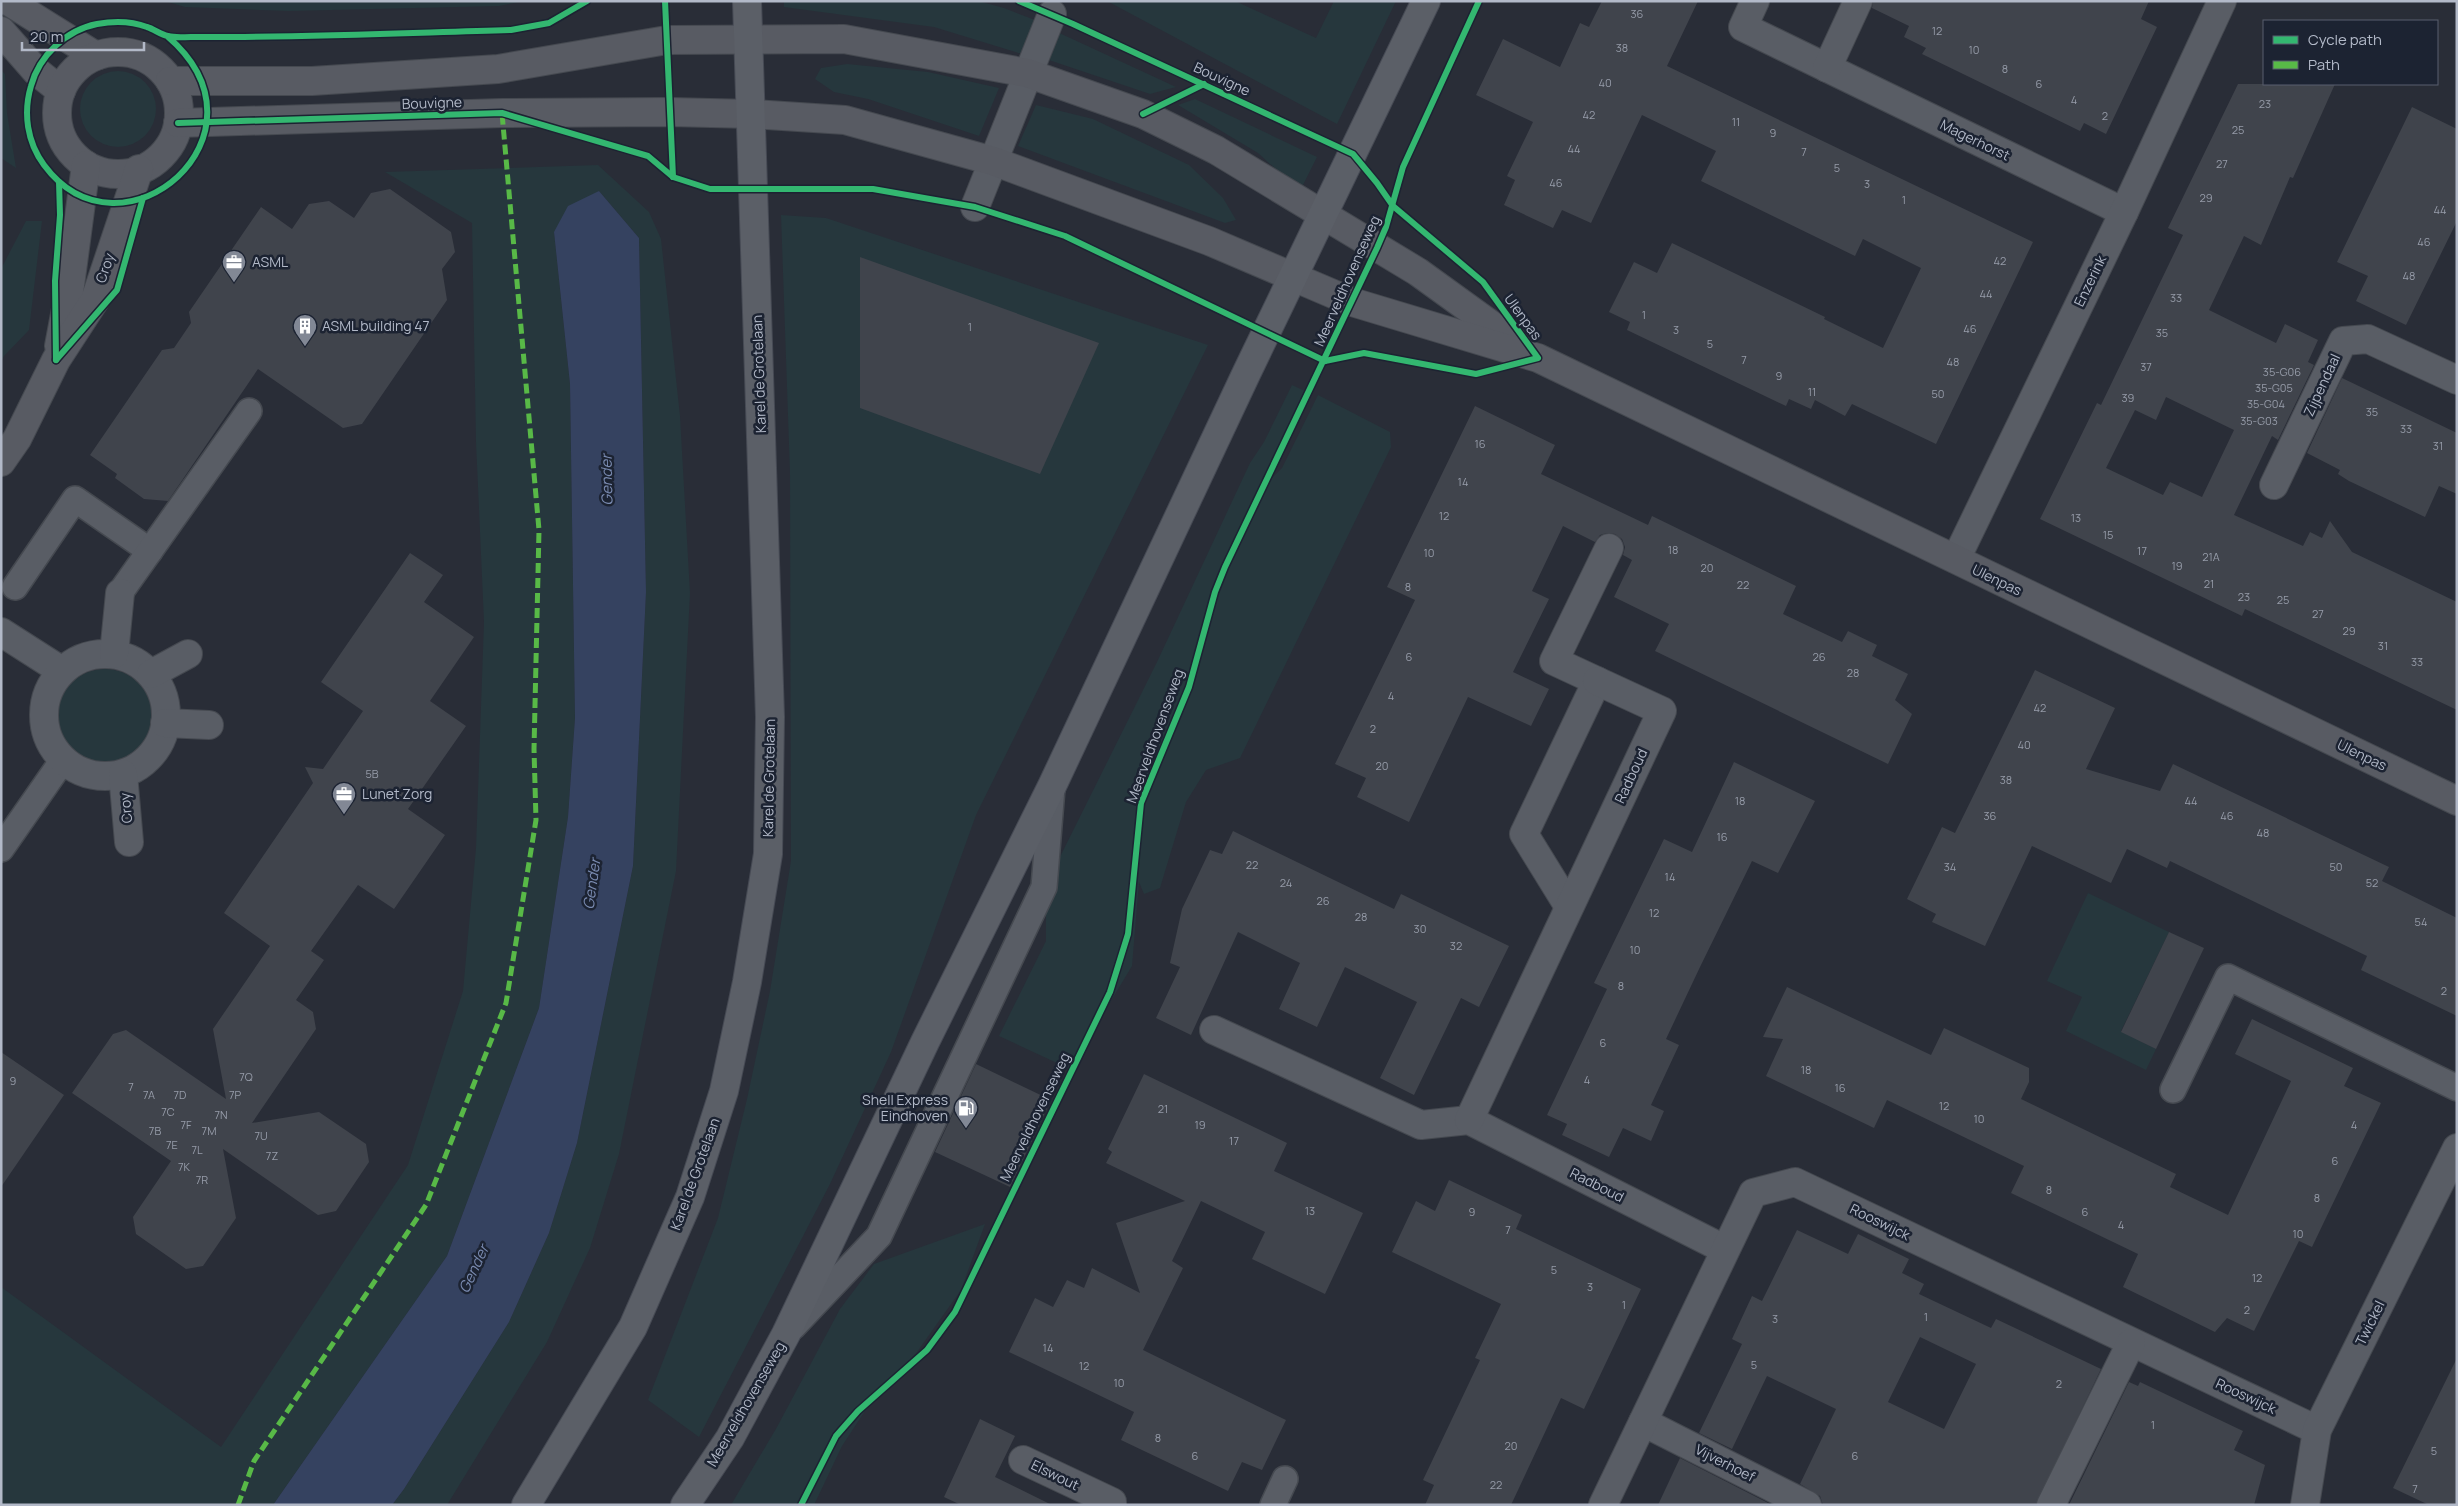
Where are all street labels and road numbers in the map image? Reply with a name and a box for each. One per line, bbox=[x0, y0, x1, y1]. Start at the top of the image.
street label: Bouvigne bbox=[1191, 57, 1254, 100]
street label: Bouvigne bbox=[402, 92, 462, 113]
street label: Magerhorst bbox=[1937, 114, 2014, 165]
street label: Meerveldhovenseweg bbox=[1309, 212, 1384, 349]
street label: Croy bbox=[91, 250, 119, 285]
street label: Enzerink bbox=[2069, 251, 2111, 310]
street label: Ulenpas bbox=[1500, 290, 1547, 344]
street label: Karel de Grotelaan bbox=[747, 315, 770, 433]
street label: Zijpendaal bbox=[2299, 350, 2344, 419]
street label: Ulenpas bbox=[1969, 559, 2025, 600]
street label: Meerveldhovenseweg bbox=[1121, 666, 1188, 806]
street label: Karel de Grotelaan bbox=[758, 719, 779, 837]
street label: Ulenpas bbox=[2334, 734, 2390, 775]
street label: Radboud bbox=[1610, 745, 1651, 806]
street label: Croy bbox=[115, 792, 136, 824]
street label: Meerveldhovenseweg bbox=[995, 1049, 1074, 1184]
street label: Karel de Grotelaan bbox=[665, 1115, 724, 1233]
street label: Radboud bbox=[1567, 1163, 1627, 1206]
street label: Rooswijck bbox=[1847, 1199, 1914, 1245]
street label: Twickel bbox=[2351, 1297, 2389, 1348]
street label: Meerveldhovenseweg bbox=[702, 1338, 789, 1470]
street label: Rooswijck bbox=[2213, 1373, 2280, 1418]
street label: Vijverhoef bbox=[1692, 1439, 1758, 1486]
street label: Elswout bbox=[1028, 1455, 1083, 1494]

